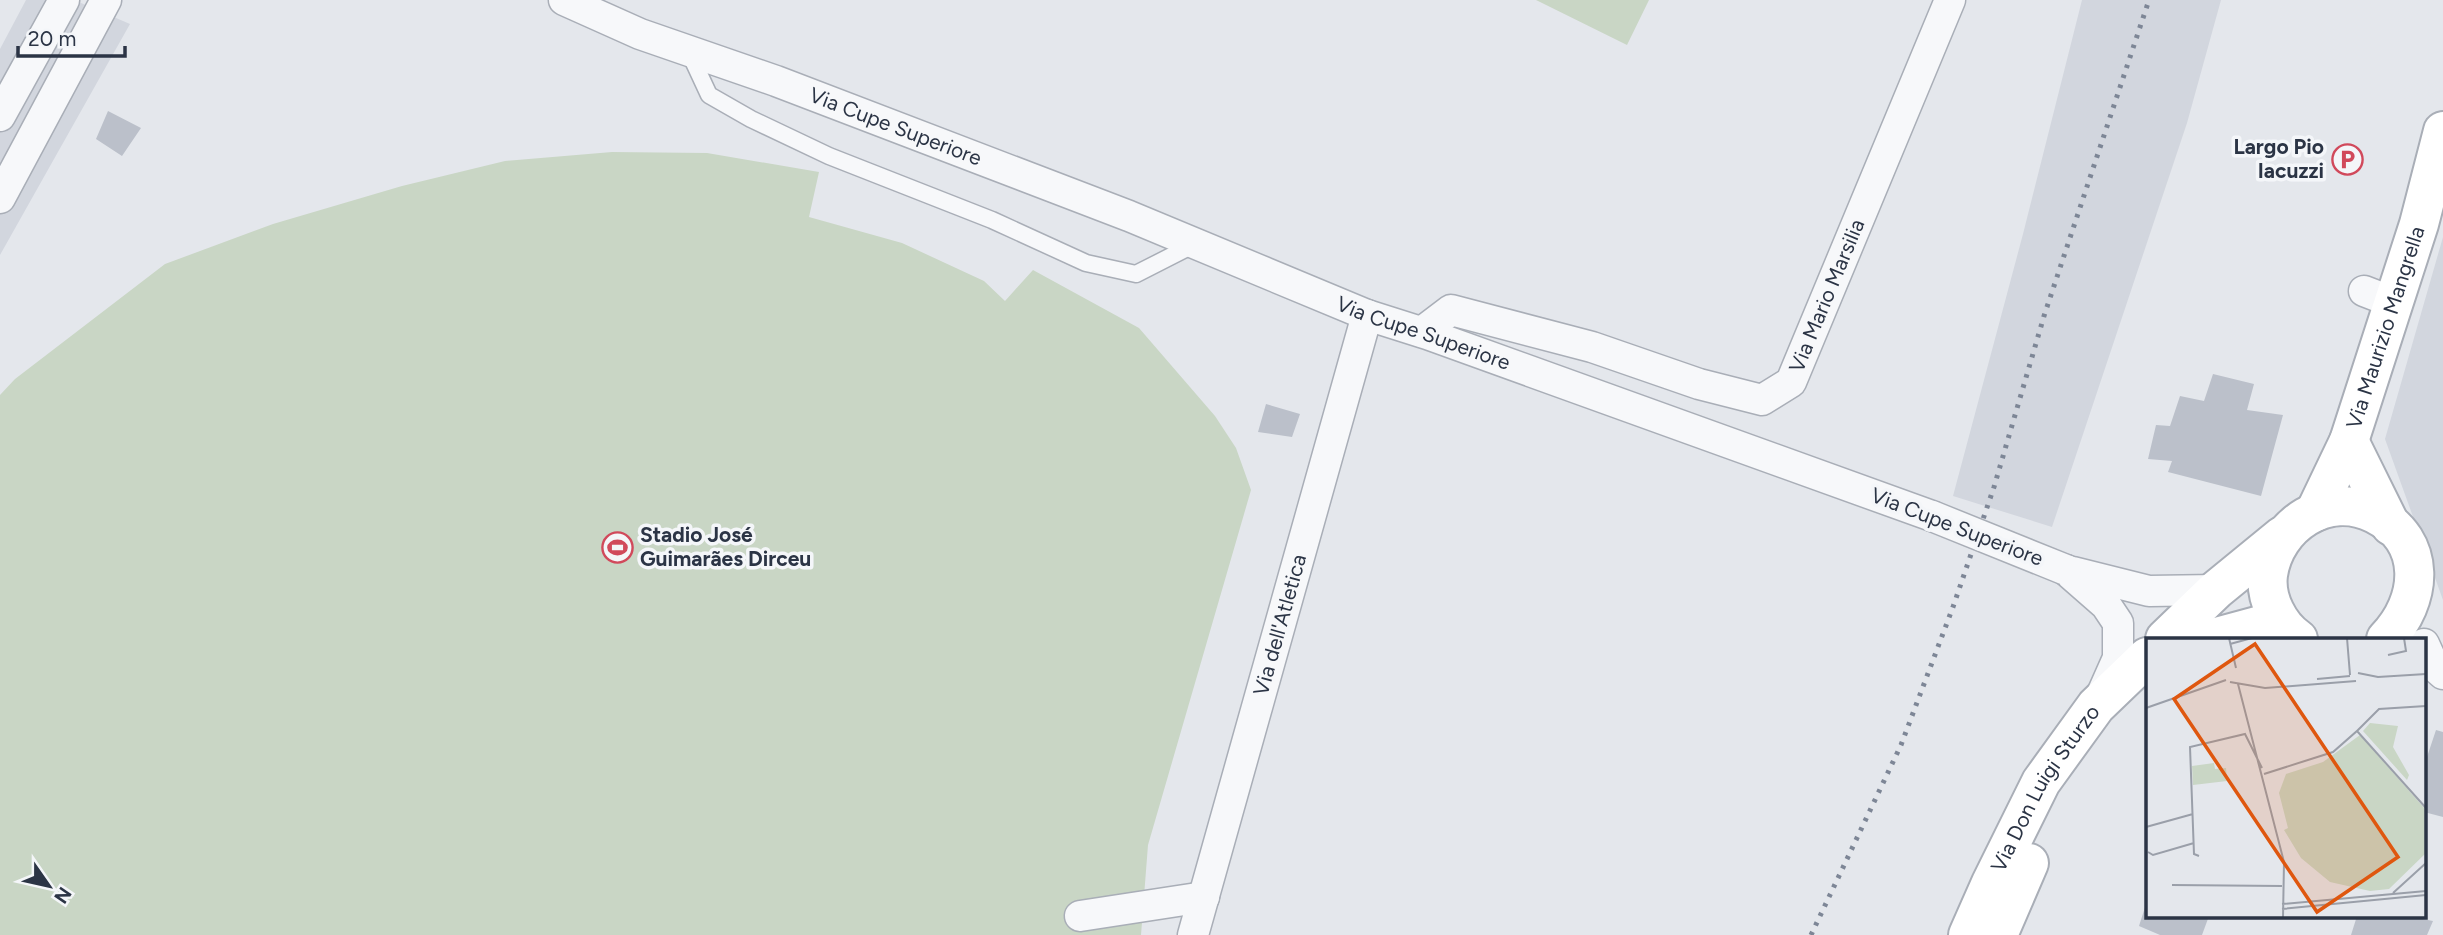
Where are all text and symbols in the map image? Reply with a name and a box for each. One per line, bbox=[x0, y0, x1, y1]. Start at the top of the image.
scale bar bbox=[18, 14, 124, 58]
text: 20 m bbox=[28, 26, 76, 51]
street label: Via Cupe Superiore bbox=[806, 82, 985, 170]
place label: Largo Pio Iacuzzi bbox=[2233, 134, 2324, 183]
parking icon: Largo Pio Iacuzzi bbox=[2330, 142, 2364, 176]
street label: Via Mario Marsilia bbox=[1783, 215, 1869, 376]
street label: Via Maurizio Mangrella bbox=[2341, 223, 2429, 432]
street label: Via Cupe Superiore bbox=[1333, 291, 1514, 375]
street label: Via Cupe Superiore bbox=[1868, 482, 2047, 571]
place label: Stadio José Guimarães Dirceu bbox=[640, 522, 811, 571]
sports icon: Stadio José Guimarães Dirceu bbox=[600, 530, 634, 564]
street label: Via dell'Atletica bbox=[1248, 551, 1311, 698]
inset map bbox=[2146, 638, 2426, 918]
street label: Via Don Luigi Sturzo bbox=[1985, 700, 2105, 876]
north arrow bbox=[14, 851, 84, 921]
text: N bbox=[49, 883, 76, 908]

